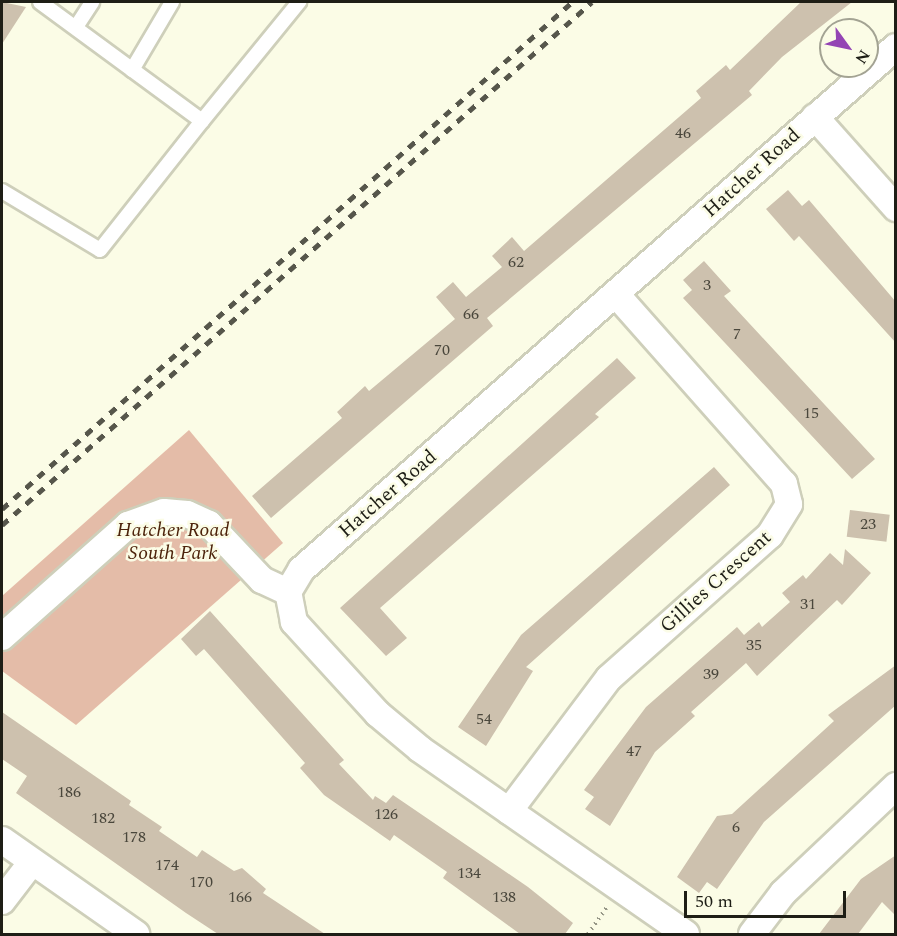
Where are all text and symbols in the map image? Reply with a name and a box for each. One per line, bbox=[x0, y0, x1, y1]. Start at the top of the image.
north arrow bbox=[819, 18, 879, 78]
text: N bbox=[849, 45, 876, 69]
house number: 46 bbox=[675, 123, 691, 143]
street label: Hatcher Road bbox=[699, 123, 805, 223]
house number: 62 bbox=[508, 252, 524, 272]
house number: 3 bbox=[703, 275, 711, 295]
house number: 66 bbox=[463, 304, 479, 324]
house number: 7 bbox=[733, 324, 741, 344]
house number: 70 bbox=[434, 340, 450, 360]
house number: 15 bbox=[803, 403, 819, 423]
street label: Hatcher Road bbox=[334, 445, 442, 543]
house number: 23 bbox=[860, 514, 876, 534]
park label: Hatcher Road South Park bbox=[117, 518, 229, 565]
street label: Gillies Crescent bbox=[655, 526, 777, 638]
house number: 31 bbox=[800, 594, 816, 614]
house number: 35 bbox=[746, 635, 762, 655]
house number: 39 bbox=[703, 664, 719, 684]
house number: 54 bbox=[476, 709, 492, 729]
house number: 47 bbox=[626, 741, 642, 761]
house number: 186 bbox=[57, 782, 81, 802]
house number: 126 bbox=[374, 804, 398, 824]
house number: 182 bbox=[91, 808, 115, 828]
house number: 6 bbox=[732, 817, 740, 837]
house number: 178 bbox=[122, 827, 146, 847]
house number: 174 bbox=[155, 855, 179, 875]
house number: 134 bbox=[457, 863, 481, 883]
house number: 170 bbox=[189, 872, 213, 892]
scale bar bbox=[687, 879, 849, 917]
house number: 166 bbox=[228, 887, 252, 907]
house number: 138 bbox=[492, 887, 516, 907]
text: 50 m bbox=[695, 888, 733, 915]

